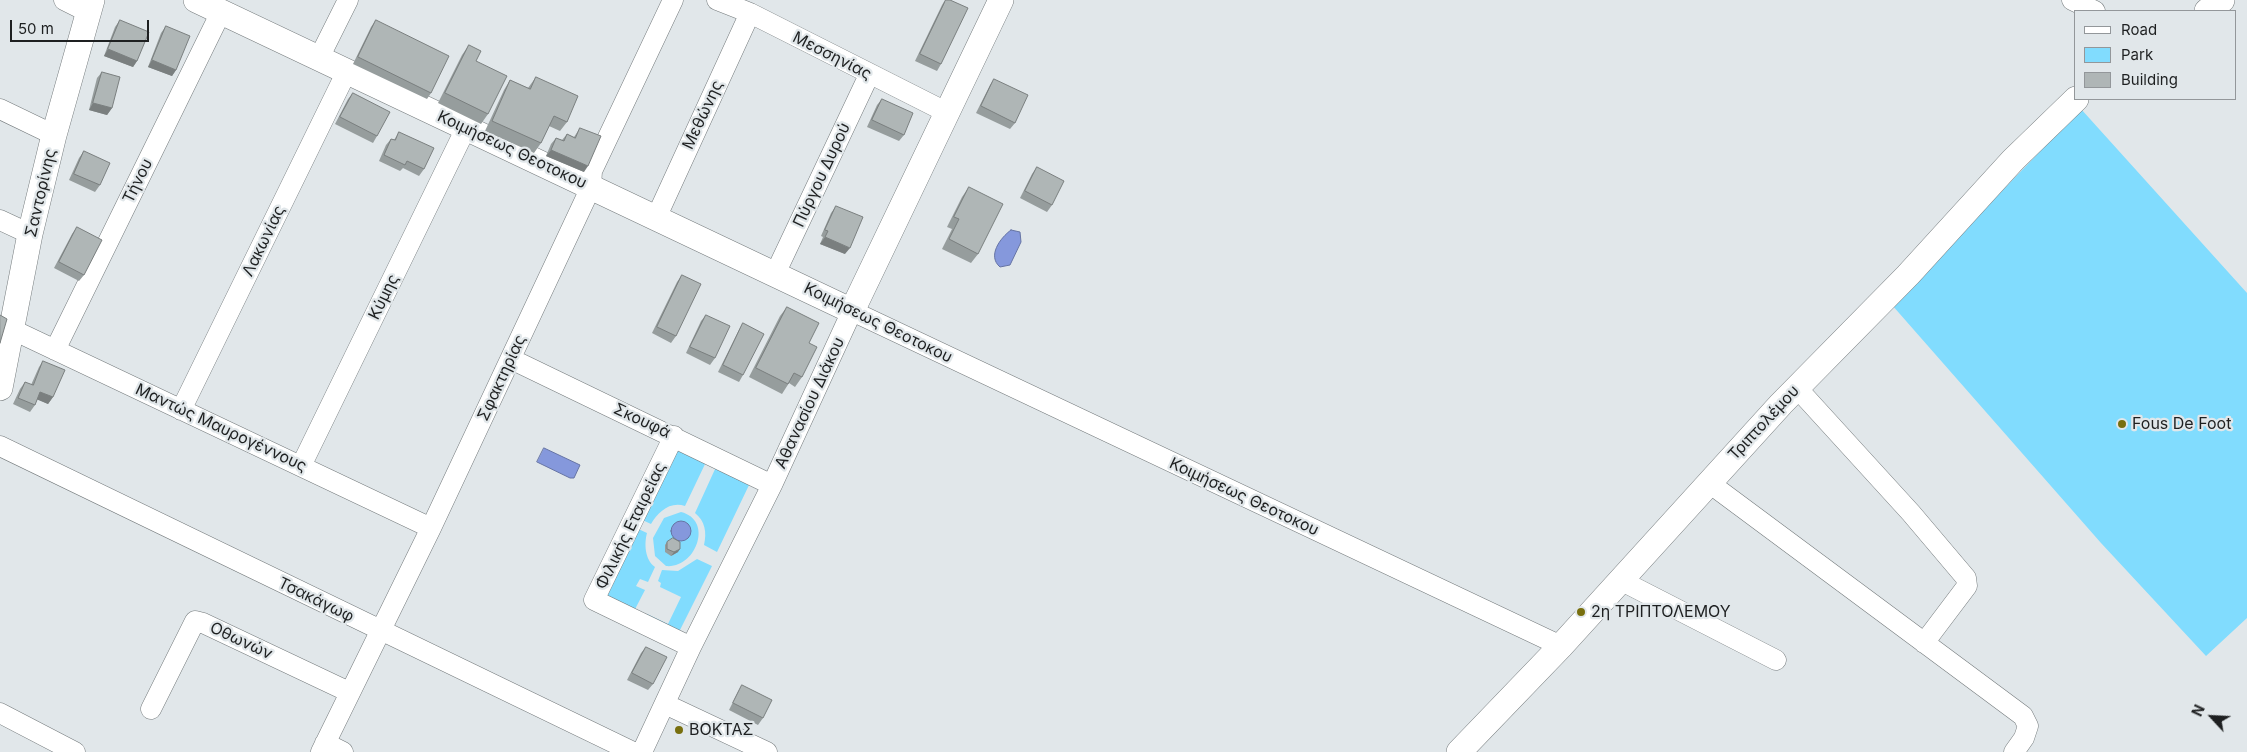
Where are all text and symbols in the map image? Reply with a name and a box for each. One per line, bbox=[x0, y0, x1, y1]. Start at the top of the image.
scale bar bbox=[12, 10, 151, 42]
legend bbox=[2074, 10, 2237, 100]
text: 50 m bbox=[18, 19, 54, 38]
text: Road bbox=[2121, 20, 2157, 39]
street label: Μεσσηνίας bbox=[789, 28, 875, 84]
text: Park bbox=[2121, 45, 2153, 64]
text: Building bbox=[2121, 70, 2178, 89]
street label: Μεθώνης bbox=[679, 77, 727, 153]
street label: Κοιμήσεως Θεοτοκου bbox=[434, 107, 590, 193]
street label: Πύργου Δυρού bbox=[789, 120, 855, 230]
street label: Σαντορίνης bbox=[21, 147, 61, 239]
street label: Τήνου bbox=[119, 156, 157, 206]
street label: Λακωνίας bbox=[239, 202, 289, 280]
street label: Κύμης bbox=[365, 271, 403, 323]
street label: Κοιμήσεως Θεοτοκου bbox=[801, 279, 955, 367]
street label: Σφακτηρίας bbox=[474, 332, 530, 424]
street label: Αθανασίου Διάκου bbox=[771, 334, 849, 472]
street label: Μαντώς Μαυρογέννους bbox=[132, 380, 310, 476]
street label: Τριπτολέμου bbox=[1724, 382, 1804, 464]
street label: Σκουφά bbox=[610, 399, 674, 443]
place label: Fous De Foot bbox=[2132, 414, 2231, 434]
marker: Fous De Foot bbox=[2116, 418, 2128, 430]
street label: Κοιμήσεως Θεοτοκου bbox=[1166, 454, 1322, 540]
street label: Φιλικής Εταιρείας bbox=[592, 459, 670, 593]
street label: Τσακάγωφ bbox=[275, 573, 357, 627]
place label: 2η ΤΡΙΠΤΟΛΕΜΟΥ bbox=[1591, 602, 1731, 622]
marker: 2η ΤΡΙΠΤΟΛΕΜΟΥ bbox=[1575, 606, 1587, 618]
street label: Οθωνών bbox=[207, 618, 275, 664]
north arrow bbox=[2187, 692, 2237, 742]
text: N bbox=[2188, 702, 2208, 719]
place label: ΒΟΚΤΑΣ bbox=[689, 720, 753, 740]
marker: ΒΟΚΤΑΣ bbox=[673, 724, 685, 736]

